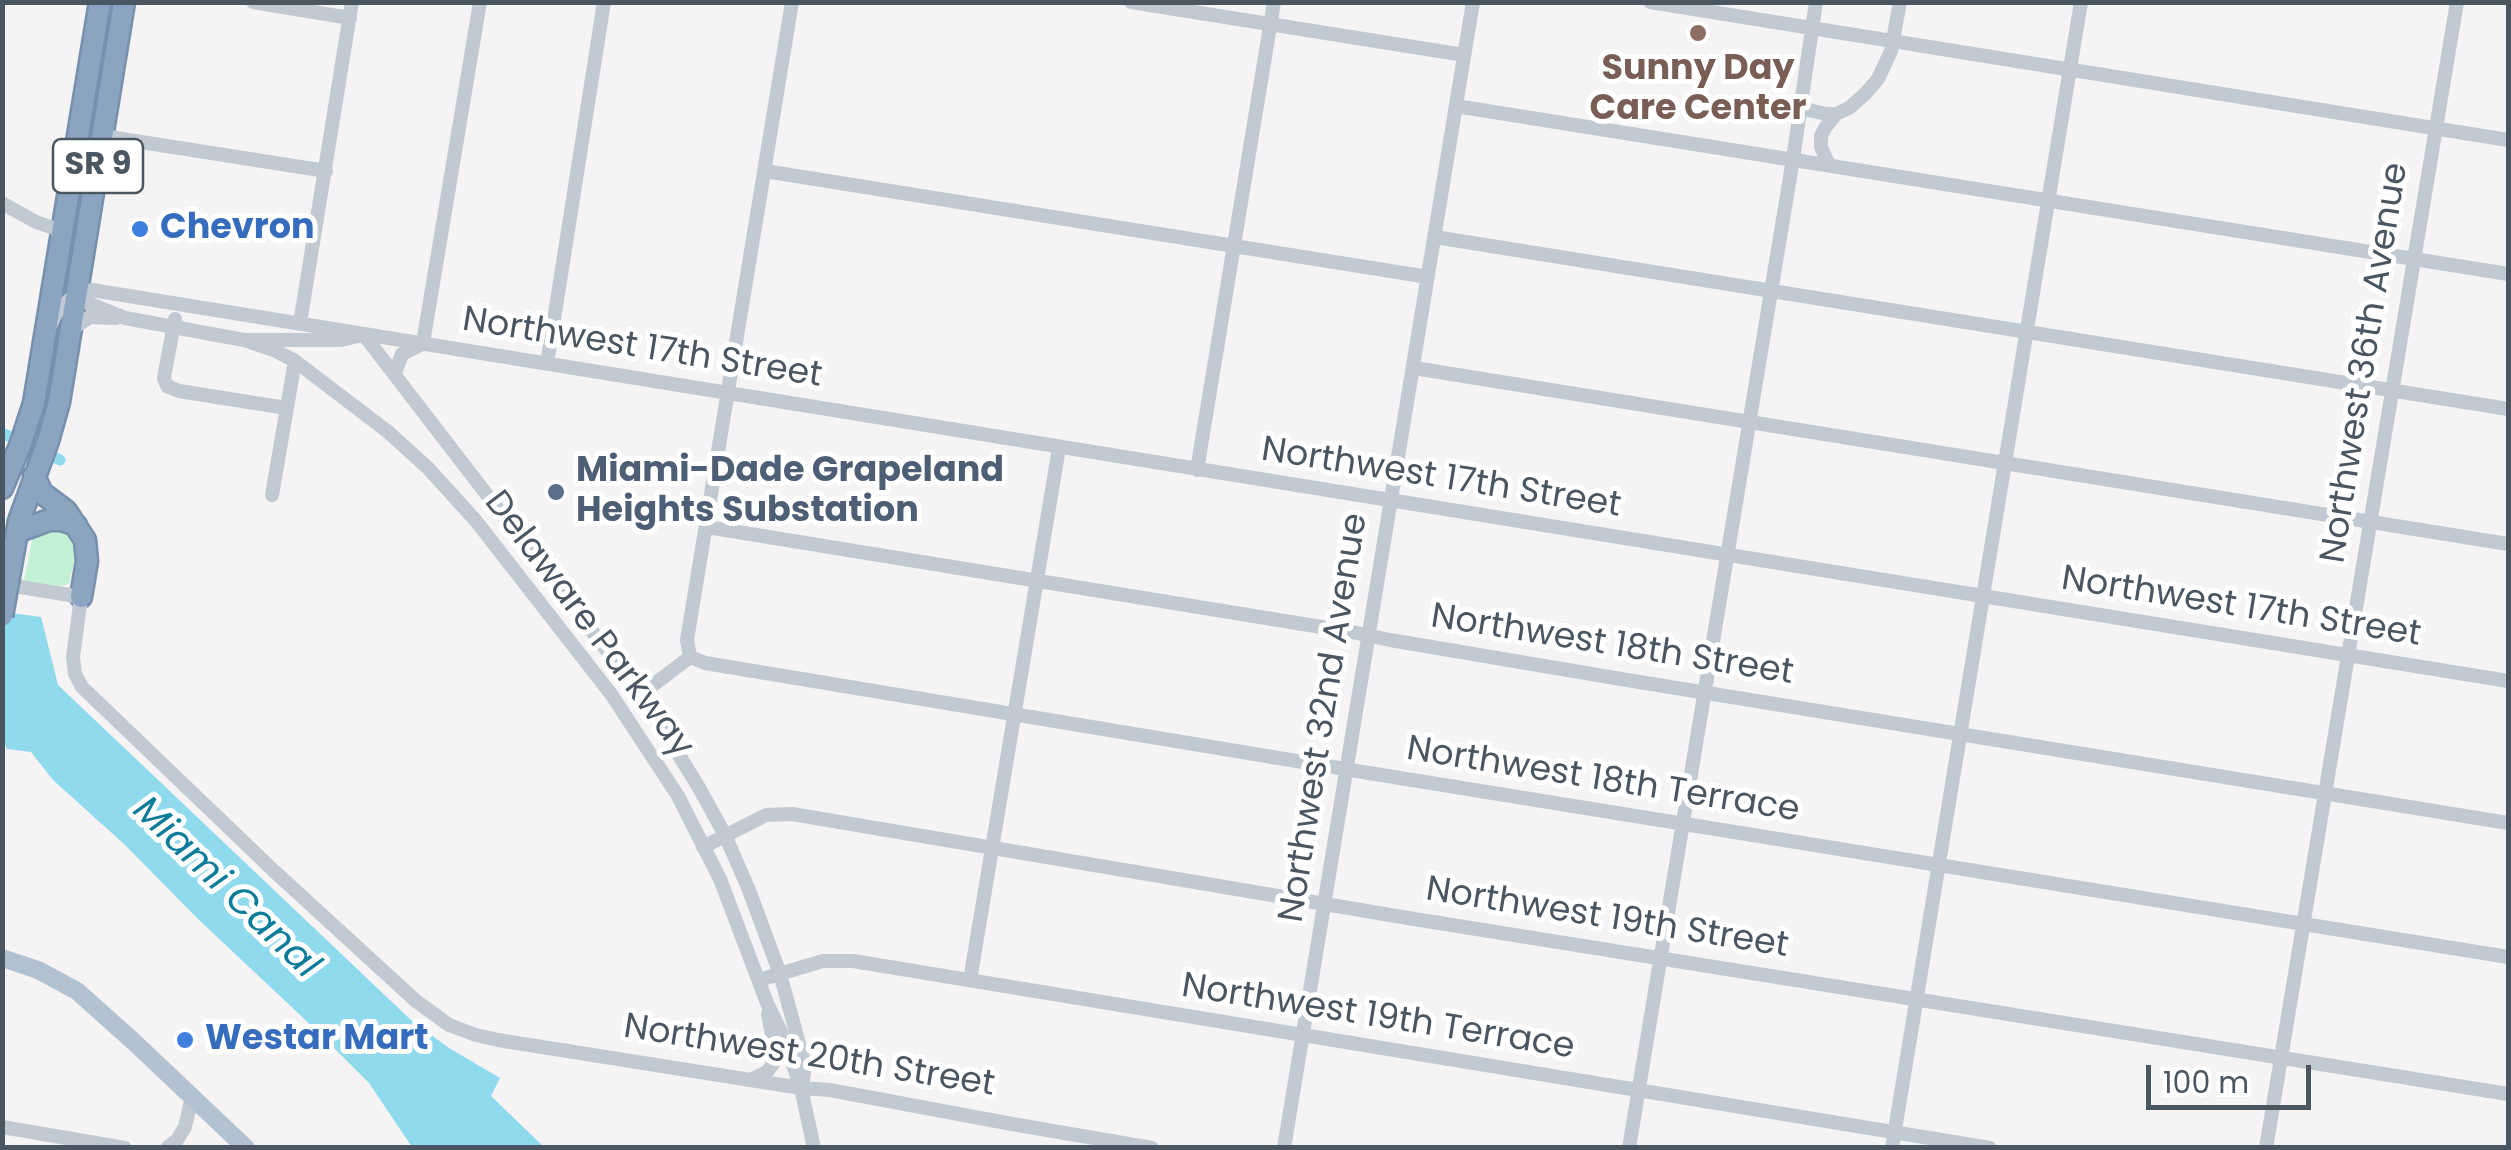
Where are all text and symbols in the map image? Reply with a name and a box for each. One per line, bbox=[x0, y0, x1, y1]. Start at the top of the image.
marker: Sunny Day Care Center bbox=[1687, 22, 1709, 44]
place label: Sunny Day Care Center bbox=[1590, 49, 1806, 131]
road number: SR 9 bbox=[53, 139, 143, 193]
street label: Northwest 36th Avenue bbox=[2314, 160, 2418, 566]
place label: Chevron bbox=[160, 208, 315, 250]
marker: Chevron bbox=[129, 218, 151, 240]
street label: Northwest 17th Street bbox=[459, 300, 825, 398]
street label: Northwest 17th Street bbox=[1258, 430, 1624, 528]
place label: Miami-Dade Grapeland Heights Substation bbox=[576, 451, 1004, 533]
marker: Miami-Dade Grapeland Heights Substation bbox=[545, 481, 567, 503]
street label: Delaware Parkway bbox=[474, 484, 702, 766]
street label: Northwest 32nd Avenue bbox=[1272, 510, 1378, 926]
street label: Northwest 17th Street bbox=[2058, 559, 2424, 657]
street label: Northwest 18th Street bbox=[1428, 597, 1796, 695]
street label: Northwest 18th Terrace bbox=[1404, 729, 1802, 833]
water label: Miami Canal bbox=[122, 789, 328, 989]
street label: Northwest 19th Street bbox=[1423, 870, 1791, 968]
street label: Northwest 19th Terrace bbox=[1179, 966, 1577, 1070]
street label: Northwest 20th Street bbox=[621, 1007, 997, 1107]
place label: Westar Mart bbox=[205, 1019, 428, 1061]
marker: Westar Mart bbox=[174, 1029, 196, 1051]
scale bar bbox=[2151, 1045, 2316, 1107]
text: 100 m bbox=[2163, 1061, 2249, 1104]

